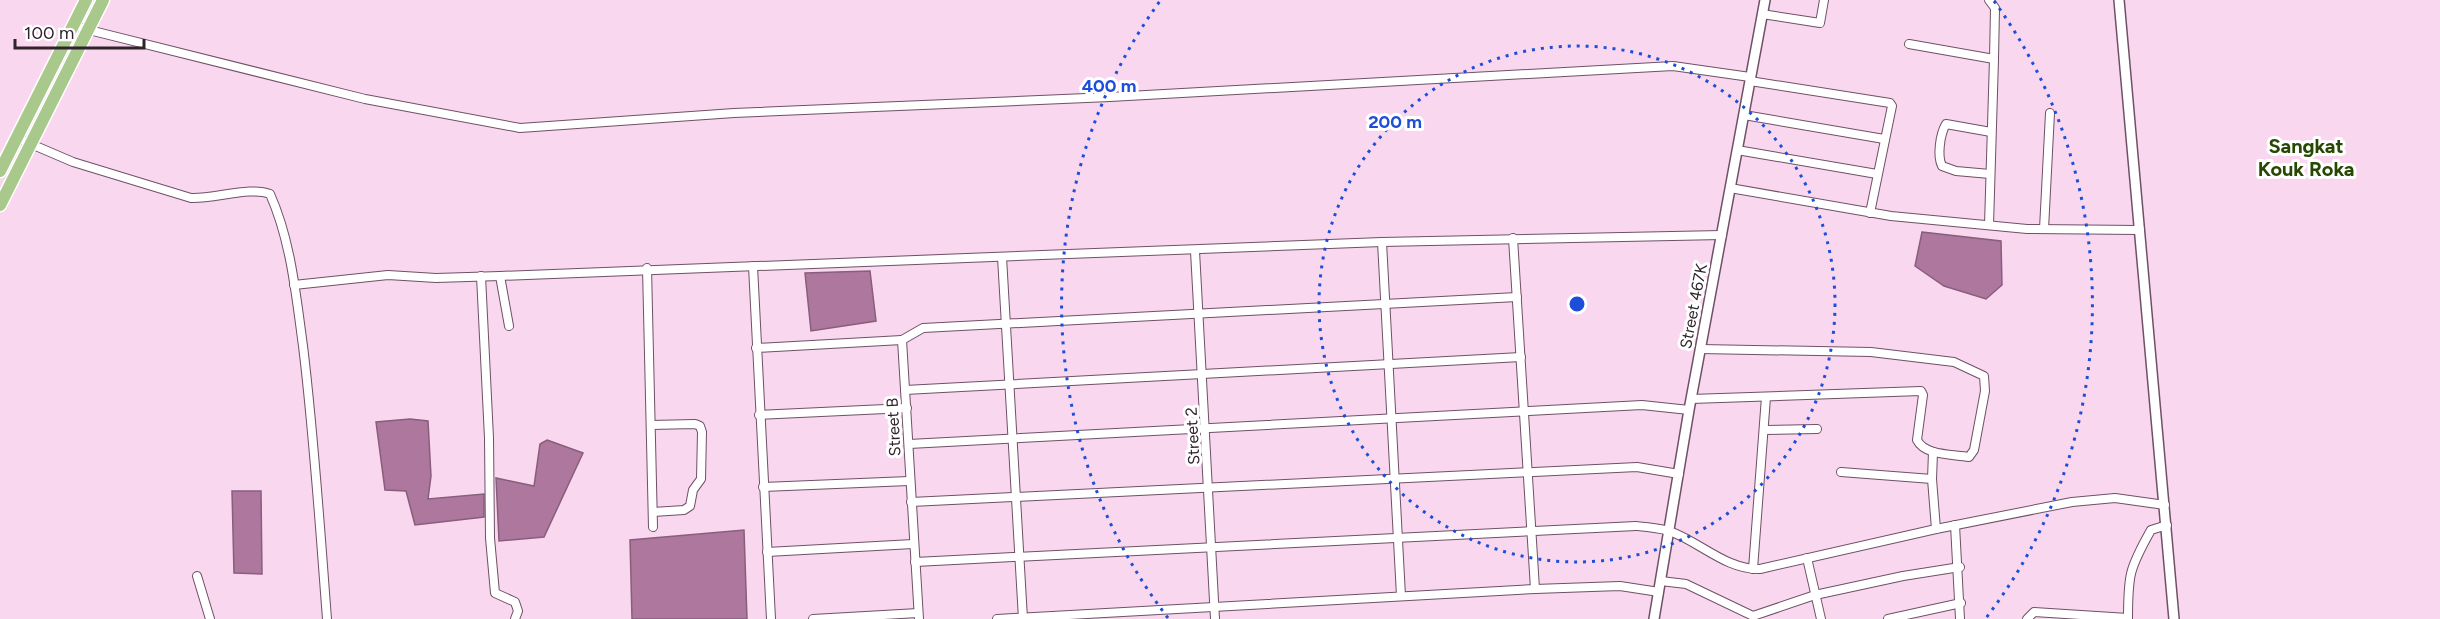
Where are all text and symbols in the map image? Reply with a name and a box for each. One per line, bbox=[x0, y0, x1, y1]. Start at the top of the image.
scale bar bbox=[15, 12, 144, 50]
text: 100 m bbox=[24, 22, 74, 44]
text: 400 m bbox=[1082, 75, 1136, 97]
text: 200 m bbox=[1368, 111, 1422, 133]
district label: Sangkat Kouk Roka bbox=[2258, 134, 2354, 181]
street label: Street 467K bbox=[1676, 262, 1711, 350]
centre of rings bbox=[1567, 294, 1587, 314]
street label: Street B bbox=[882, 397, 905, 457]
street label: Street 2 bbox=[1182, 407, 1203, 465]

